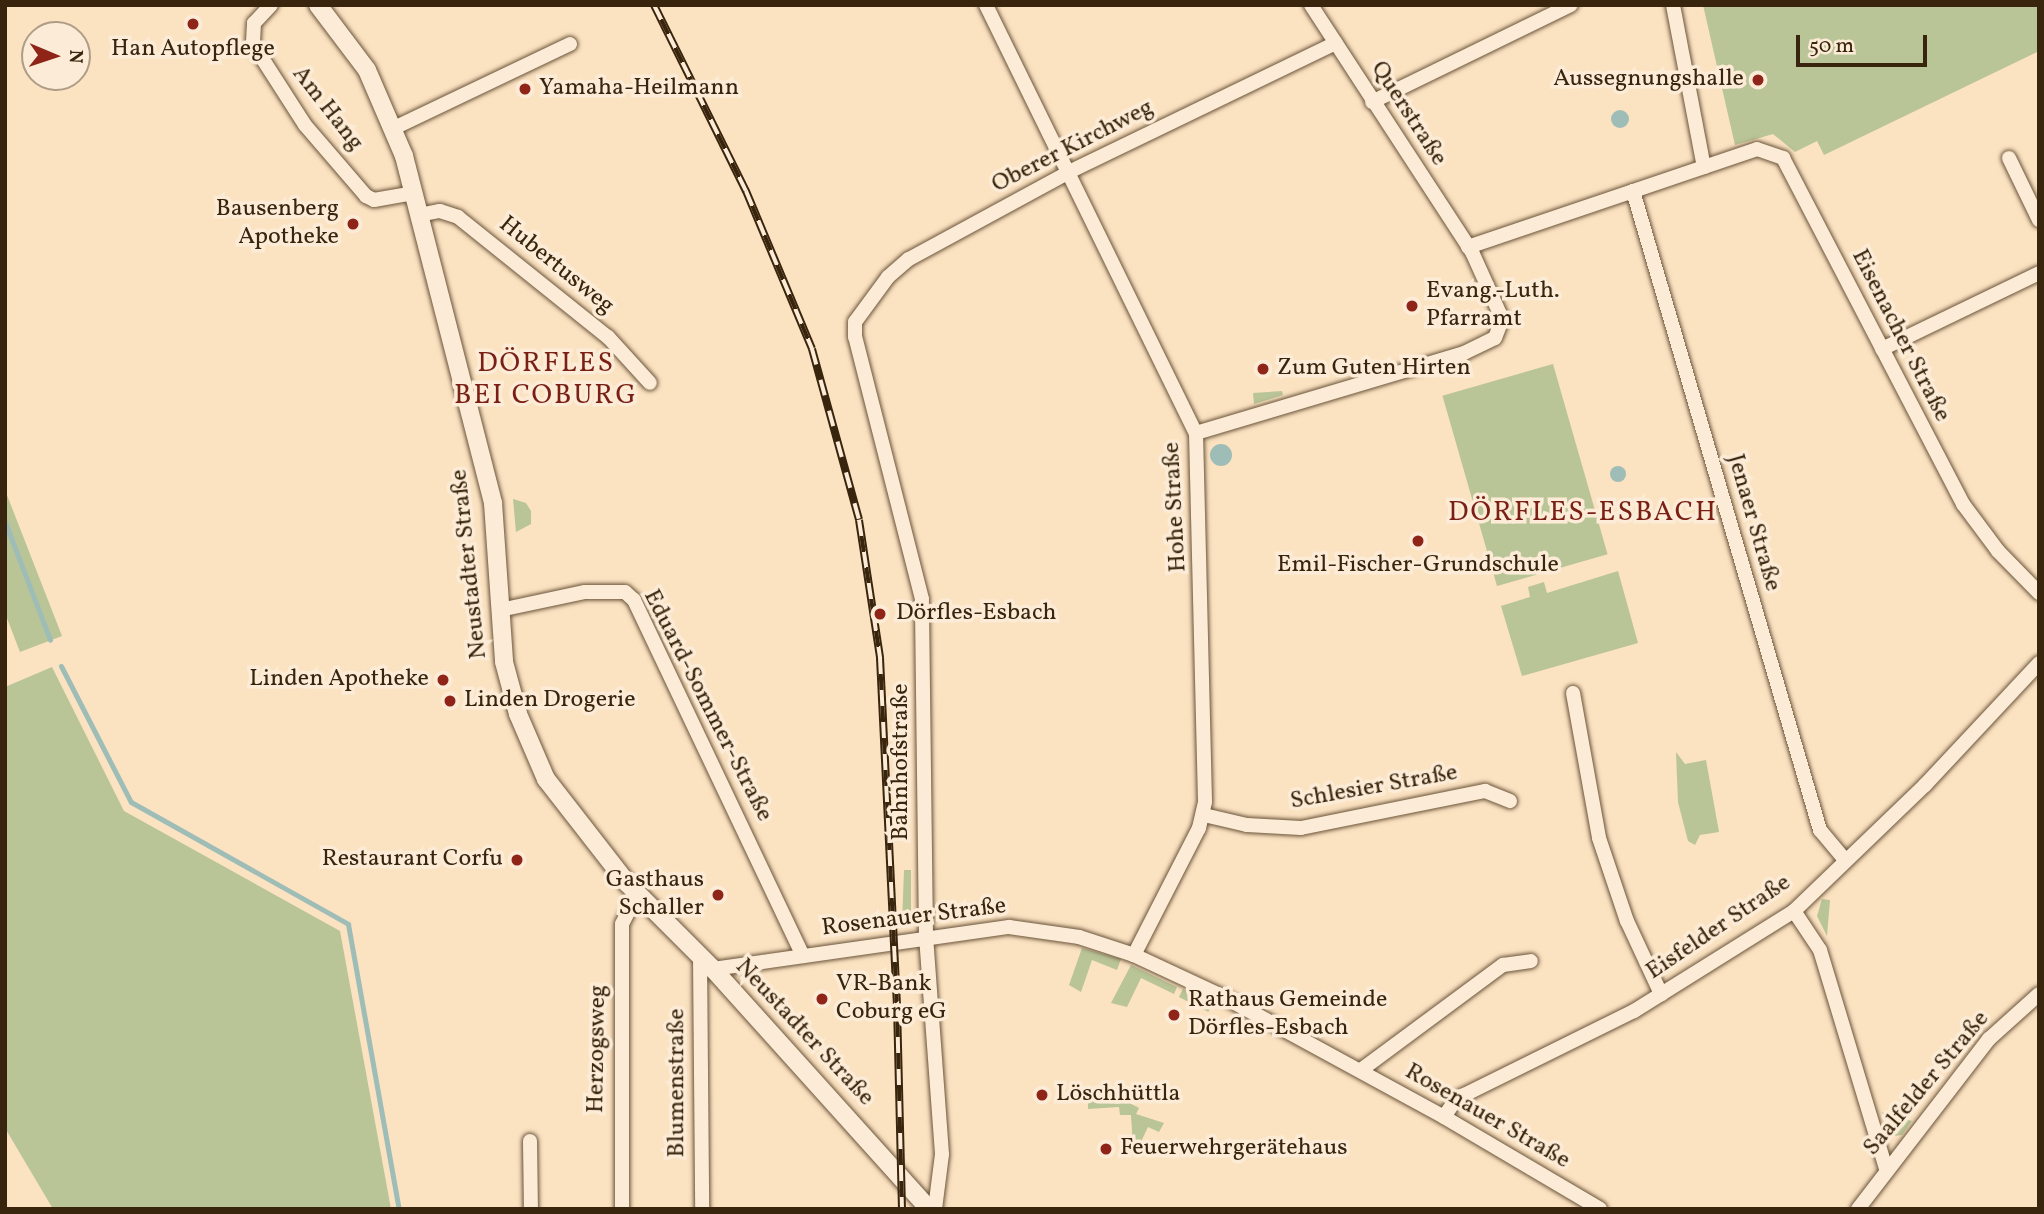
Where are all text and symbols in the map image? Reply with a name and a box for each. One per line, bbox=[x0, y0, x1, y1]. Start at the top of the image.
marker: Han Autopflege bbox=[185, 16, 201, 32]
north arrow bbox=[21, 21, 91, 91]
scale bar bbox=[1799, 21, 1930, 65]
text: 50 m bbox=[1809, 32, 1854, 61]
place label: Han Autopflege bbox=[111, 36, 275, 64]
text: N bbox=[62, 49, 88, 64]
street label: Querstraße bbox=[1364, 56, 1452, 172]
street label: Am Hang bbox=[285, 61, 369, 157]
place label: Aussegnungshalle bbox=[1553, 66, 1744, 94]
marker: Aussegnungshalle bbox=[1750, 72, 1766, 88]
place label: Yamaha-Heilmann bbox=[539, 75, 739, 103]
marker: Yamaha-Heilmann bbox=[517, 81, 533, 97]
street label: Oberer Kirchweg bbox=[987, 94, 1159, 200]
place label: Bausenberg Apotheke bbox=[216, 196, 339, 252]
street label: Hubertusweg bbox=[493, 211, 619, 321]
marker: Bausenberg Apotheke bbox=[345, 216, 361, 232]
street label: Eisenacher Straße bbox=[1844, 245, 1956, 427]
place label: Evang.-Luth. Pfarramt bbox=[1426, 278, 1560, 334]
marker: Evang.-Luth. Pfarramt bbox=[1404, 298, 1420, 314]
district label: DÖRFLES BEI COBURG bbox=[455, 347, 637, 413]
place label: Zum Guten Hirten bbox=[1277, 355, 1471, 383]
marker: Zum Guten Hirten bbox=[1255, 361, 1271, 377]
street label: Hohe Straße bbox=[1158, 441, 1194, 573]
street label: Jenaer Straße bbox=[1720, 451, 1786, 595]
street label: Neustadter Straße bbox=[446, 468, 494, 660]
district label: DÖRFLES-ESBACH bbox=[1450, 496, 1716, 530]
marker: Emil-Fischer-Grundschule bbox=[1410, 533, 1426, 549]
place label: Emil-Fischer-Grundschule bbox=[1277, 552, 1559, 580]
street label: Eduard-Sommer-Straße bbox=[636, 585, 778, 827]
place label: Dörfles-Esbach bbox=[896, 600, 1056, 628]
marker: Dörfles-Esbach bbox=[870, 604, 890, 624]
place label: Linden Apotheke bbox=[249, 666, 429, 694]
marker: Linden Apotheke bbox=[435, 672, 451, 688]
street label: Bahnhofstraße bbox=[888, 683, 916, 841]
place label: Linden Drogerie bbox=[464, 687, 636, 715]
marker: Linden Drogerie bbox=[442, 693, 458, 709]
street label: Schlesier Straße bbox=[1288, 759, 1460, 817]
place label: Restaurant Corfu bbox=[322, 846, 503, 874]
marker: Restaurant Corfu bbox=[509, 852, 525, 868]
place label: Gasthaus Schaller bbox=[606, 867, 704, 923]
street label: Eisfelder Straße bbox=[1641, 869, 1797, 987]
marker: Gasthaus Schaller bbox=[710, 887, 726, 903]
street label: Rosenauer Straße bbox=[820, 892, 1008, 944]
street label: Neustadter Straße bbox=[728, 953, 880, 1113]
place label: VR-Bank Coburg eG bbox=[836, 971, 947, 1027]
street label: Herzogsweg bbox=[582, 985, 614, 1113]
place label: Rathaus Gemeinde Dörfles-Esbach bbox=[1188, 987, 1387, 1043]
marker: VR-Bank Coburg eG bbox=[814, 991, 830, 1007]
street label: Saalfelder Straße bbox=[1858, 1006, 1996, 1162]
marker: Rathaus Gemeinde Dörfles-Esbach bbox=[1166, 1007, 1182, 1023]
street label: Blumenstraße bbox=[664, 1008, 692, 1158]
street label: Rosenauer Straße bbox=[1399, 1058, 1575, 1176]
place label: Löschhüttla bbox=[1056, 1081, 1180, 1109]
marker: Löschhüttla bbox=[1034, 1087, 1050, 1103]
place label: Feuerwehrgerätehaus bbox=[1120, 1135, 1348, 1163]
marker: Feuerwehrgerätehaus bbox=[1098, 1141, 1114, 1157]

